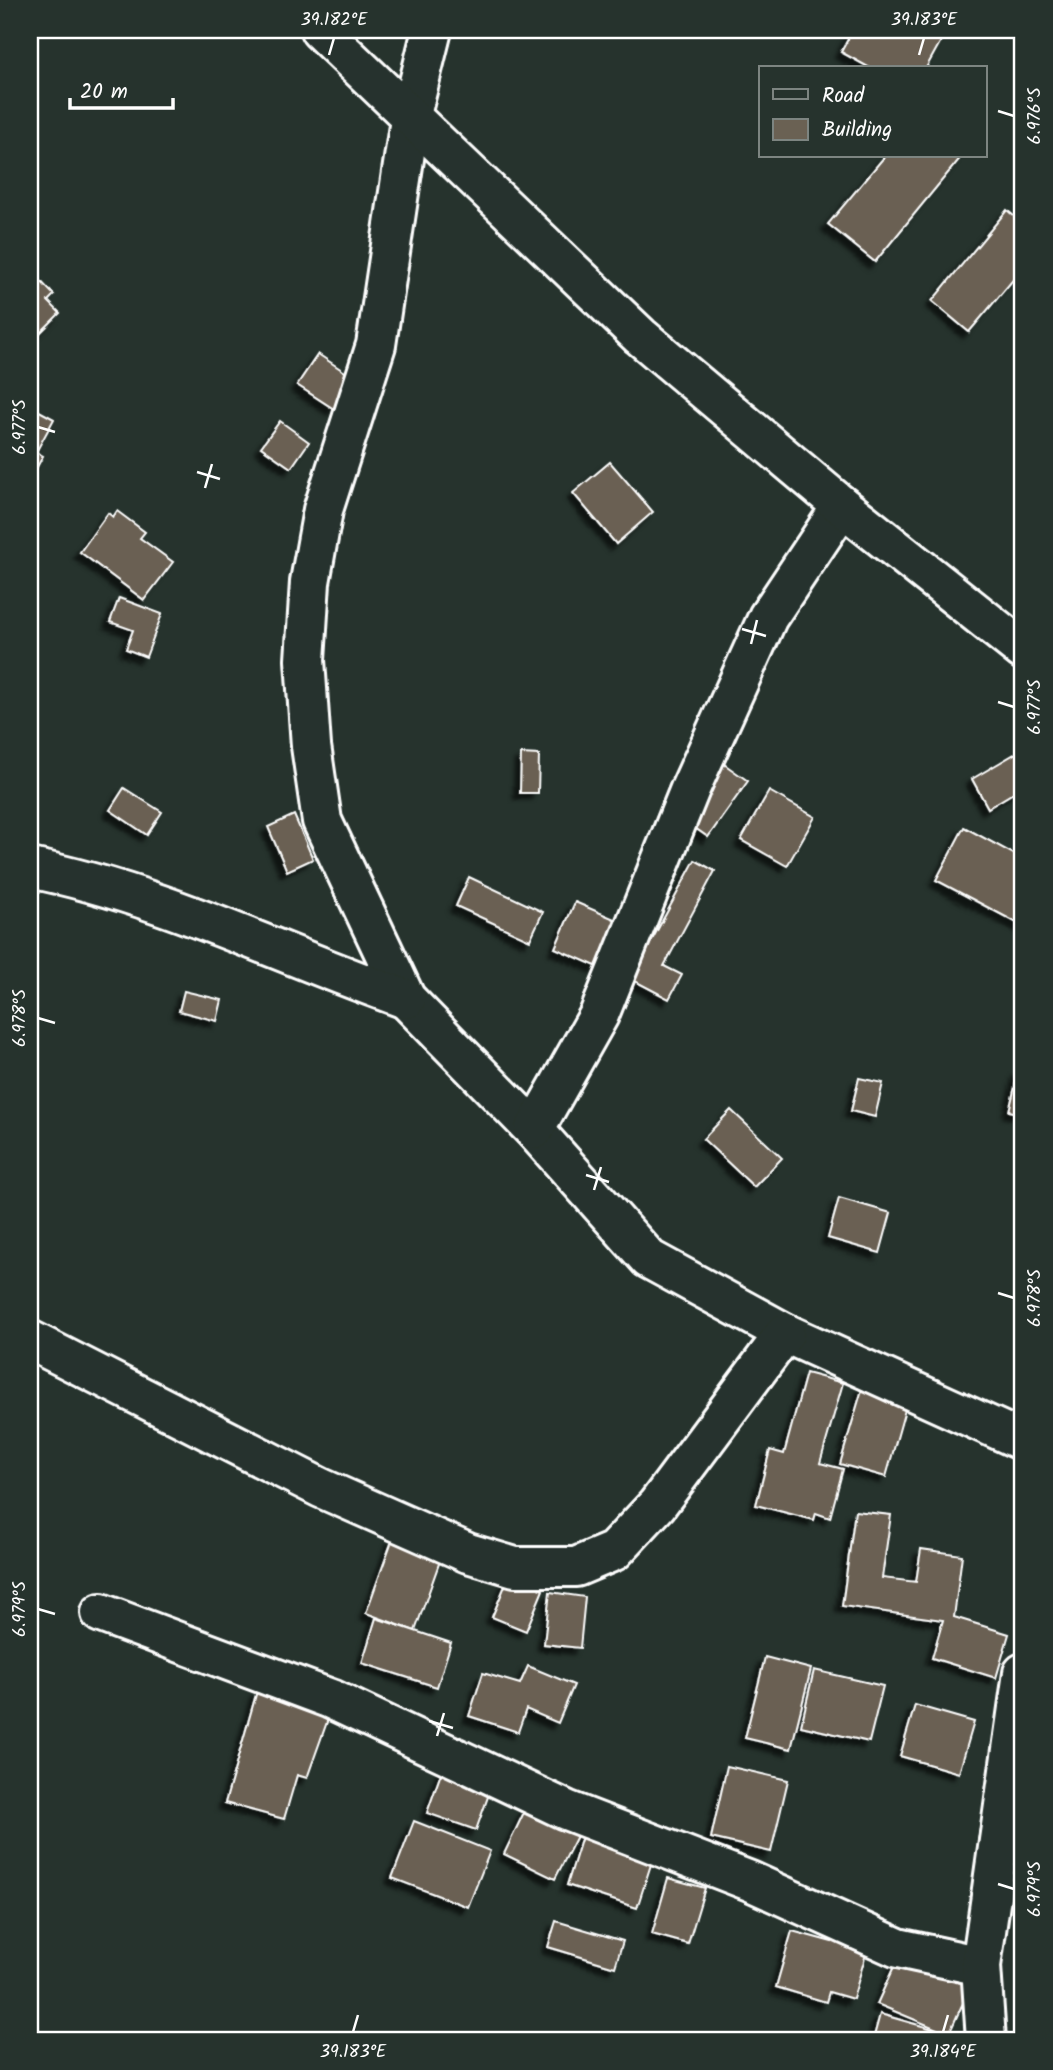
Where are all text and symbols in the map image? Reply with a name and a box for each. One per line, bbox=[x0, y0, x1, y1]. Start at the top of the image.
text: 39.182°E bbox=[301, 6, 368, 35]
text: 39.183°E bbox=[891, 6, 958, 35]
scale bar bbox=[70, 66, 173, 110]
legend bbox=[759, 66, 986, 158]
text: 20 m bbox=[80, 76, 128, 109]
text: Road bbox=[822, 80, 865, 113]
text: 6.976°S bbox=[1021, 87, 1050, 145]
text: Building bbox=[822, 114, 892, 147]
text: 6.977°S bbox=[6, 399, 35, 455]
text: 6.977°S bbox=[1021, 679, 1050, 735]
text: 6.978°S bbox=[6, 989, 35, 1047]
text: 6.978°S bbox=[1021, 1269, 1050, 1327]
text: 6.979°S bbox=[6, 1581, 35, 1637]
text: 6.979°S bbox=[1021, 1861, 1050, 1917]
text: 39.183°E bbox=[320, 2038, 387, 2067]
text: 39.184°E bbox=[910, 2038, 977, 2067]

